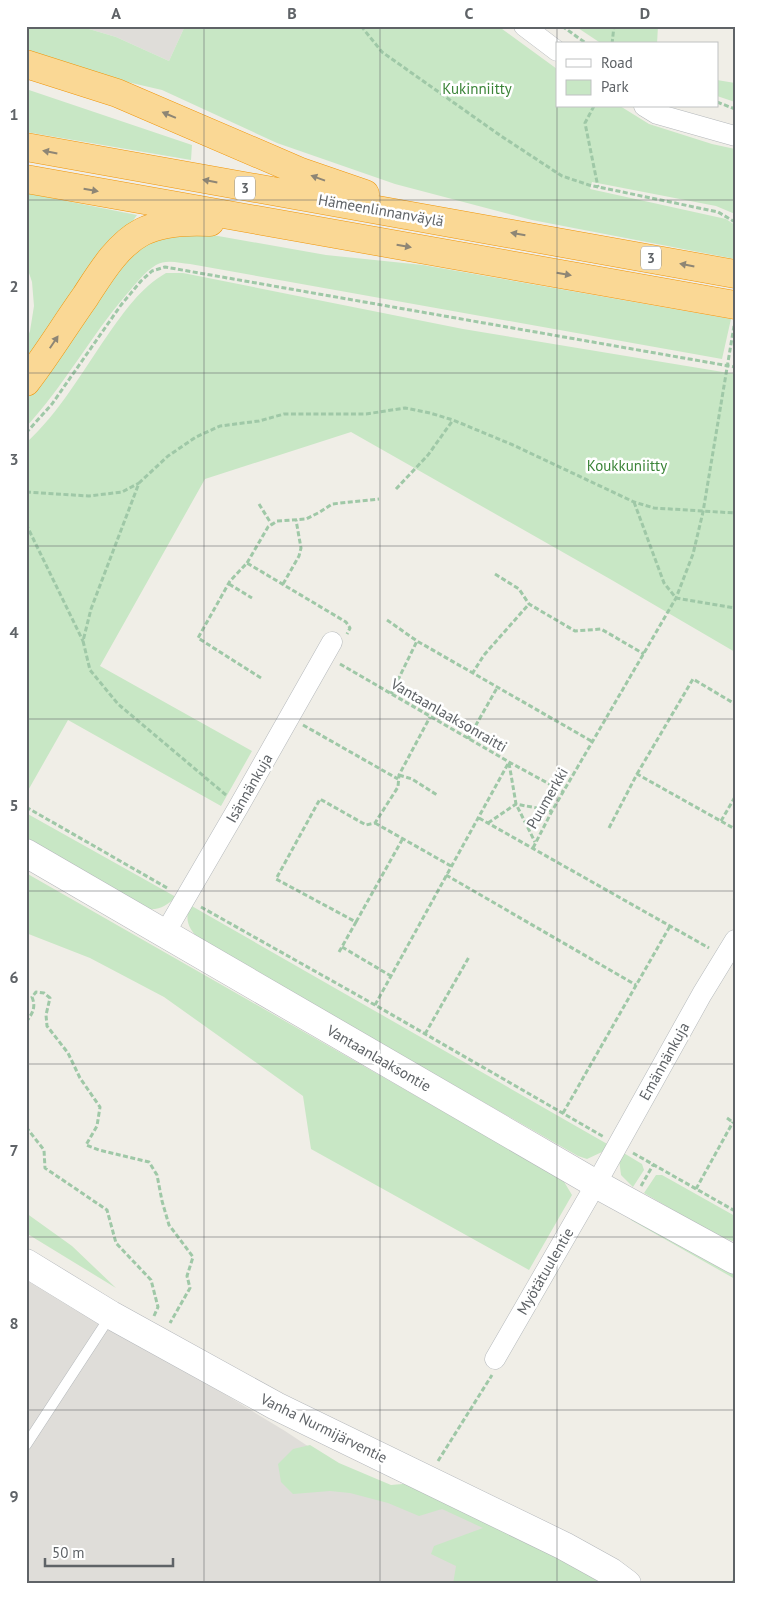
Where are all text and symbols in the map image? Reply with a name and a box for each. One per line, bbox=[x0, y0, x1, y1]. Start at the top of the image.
text: A bbox=[111, 3, 121, 23]
text: B bbox=[287, 3, 297, 23]
text: C bbox=[465, 3, 474, 23]
text: D bbox=[640, 3, 650, 23]
legend bbox=[556, 42, 718, 108]
text: Road bbox=[601, 53, 633, 72]
text: Park bbox=[601, 77, 629, 96]
park label: Kukinniitty bbox=[442, 79, 512, 98]
text: 1 bbox=[9, 104, 19, 124]
one-way arrow bbox=[162, 110, 176, 118]
one-way arrow bbox=[41, 147, 57, 155]
one-way arrow bbox=[310, 174, 325, 182]
one-way arrow bbox=[201, 177, 217, 185]
road number: 3 bbox=[235, 177, 255, 200]
one-way arrow bbox=[84, 187, 100, 195]
street label: Hämeenlinnanväylä bbox=[317, 190, 445, 230]
one-way arrow bbox=[510, 230, 526, 238]
one-way arrow bbox=[396, 243, 412, 251]
road number: 3 bbox=[641, 247, 661, 270]
one-way arrow bbox=[679, 261, 694, 269]
one-way arrow bbox=[556, 271, 572, 279]
text: 2 bbox=[9, 276, 19, 296]
one-way arrow bbox=[49, 335, 59, 349]
text: 3 bbox=[9, 449, 19, 469]
park label: Koukkuniitty bbox=[587, 456, 667, 475]
text: 4 bbox=[9, 622, 19, 642]
street label: Vantaanlaaksonraitti bbox=[387, 673, 511, 756]
street label: Isännänkuja bbox=[222, 750, 276, 826]
street label: Puumerkki bbox=[522, 764, 572, 832]
text: 5 bbox=[9, 795, 19, 815]
text: 6 bbox=[9, 967, 19, 987]
street label: Emännänkuja bbox=[635, 1019, 693, 1103]
street label: Vantaanlaaksontie bbox=[323, 1020, 435, 1096]
text: 7 bbox=[9, 1140, 19, 1160]
street label: Myötätuulentie bbox=[512, 1224, 578, 1318]
text: 8 bbox=[9, 1313, 19, 1333]
street label: Vanha Nurmijärventie bbox=[257, 1389, 391, 1467]
text: 9 bbox=[9, 1486, 19, 1506]
scale bar bbox=[45, 1535, 172, 1567]
text: 50 m bbox=[52, 1543, 85, 1562]

